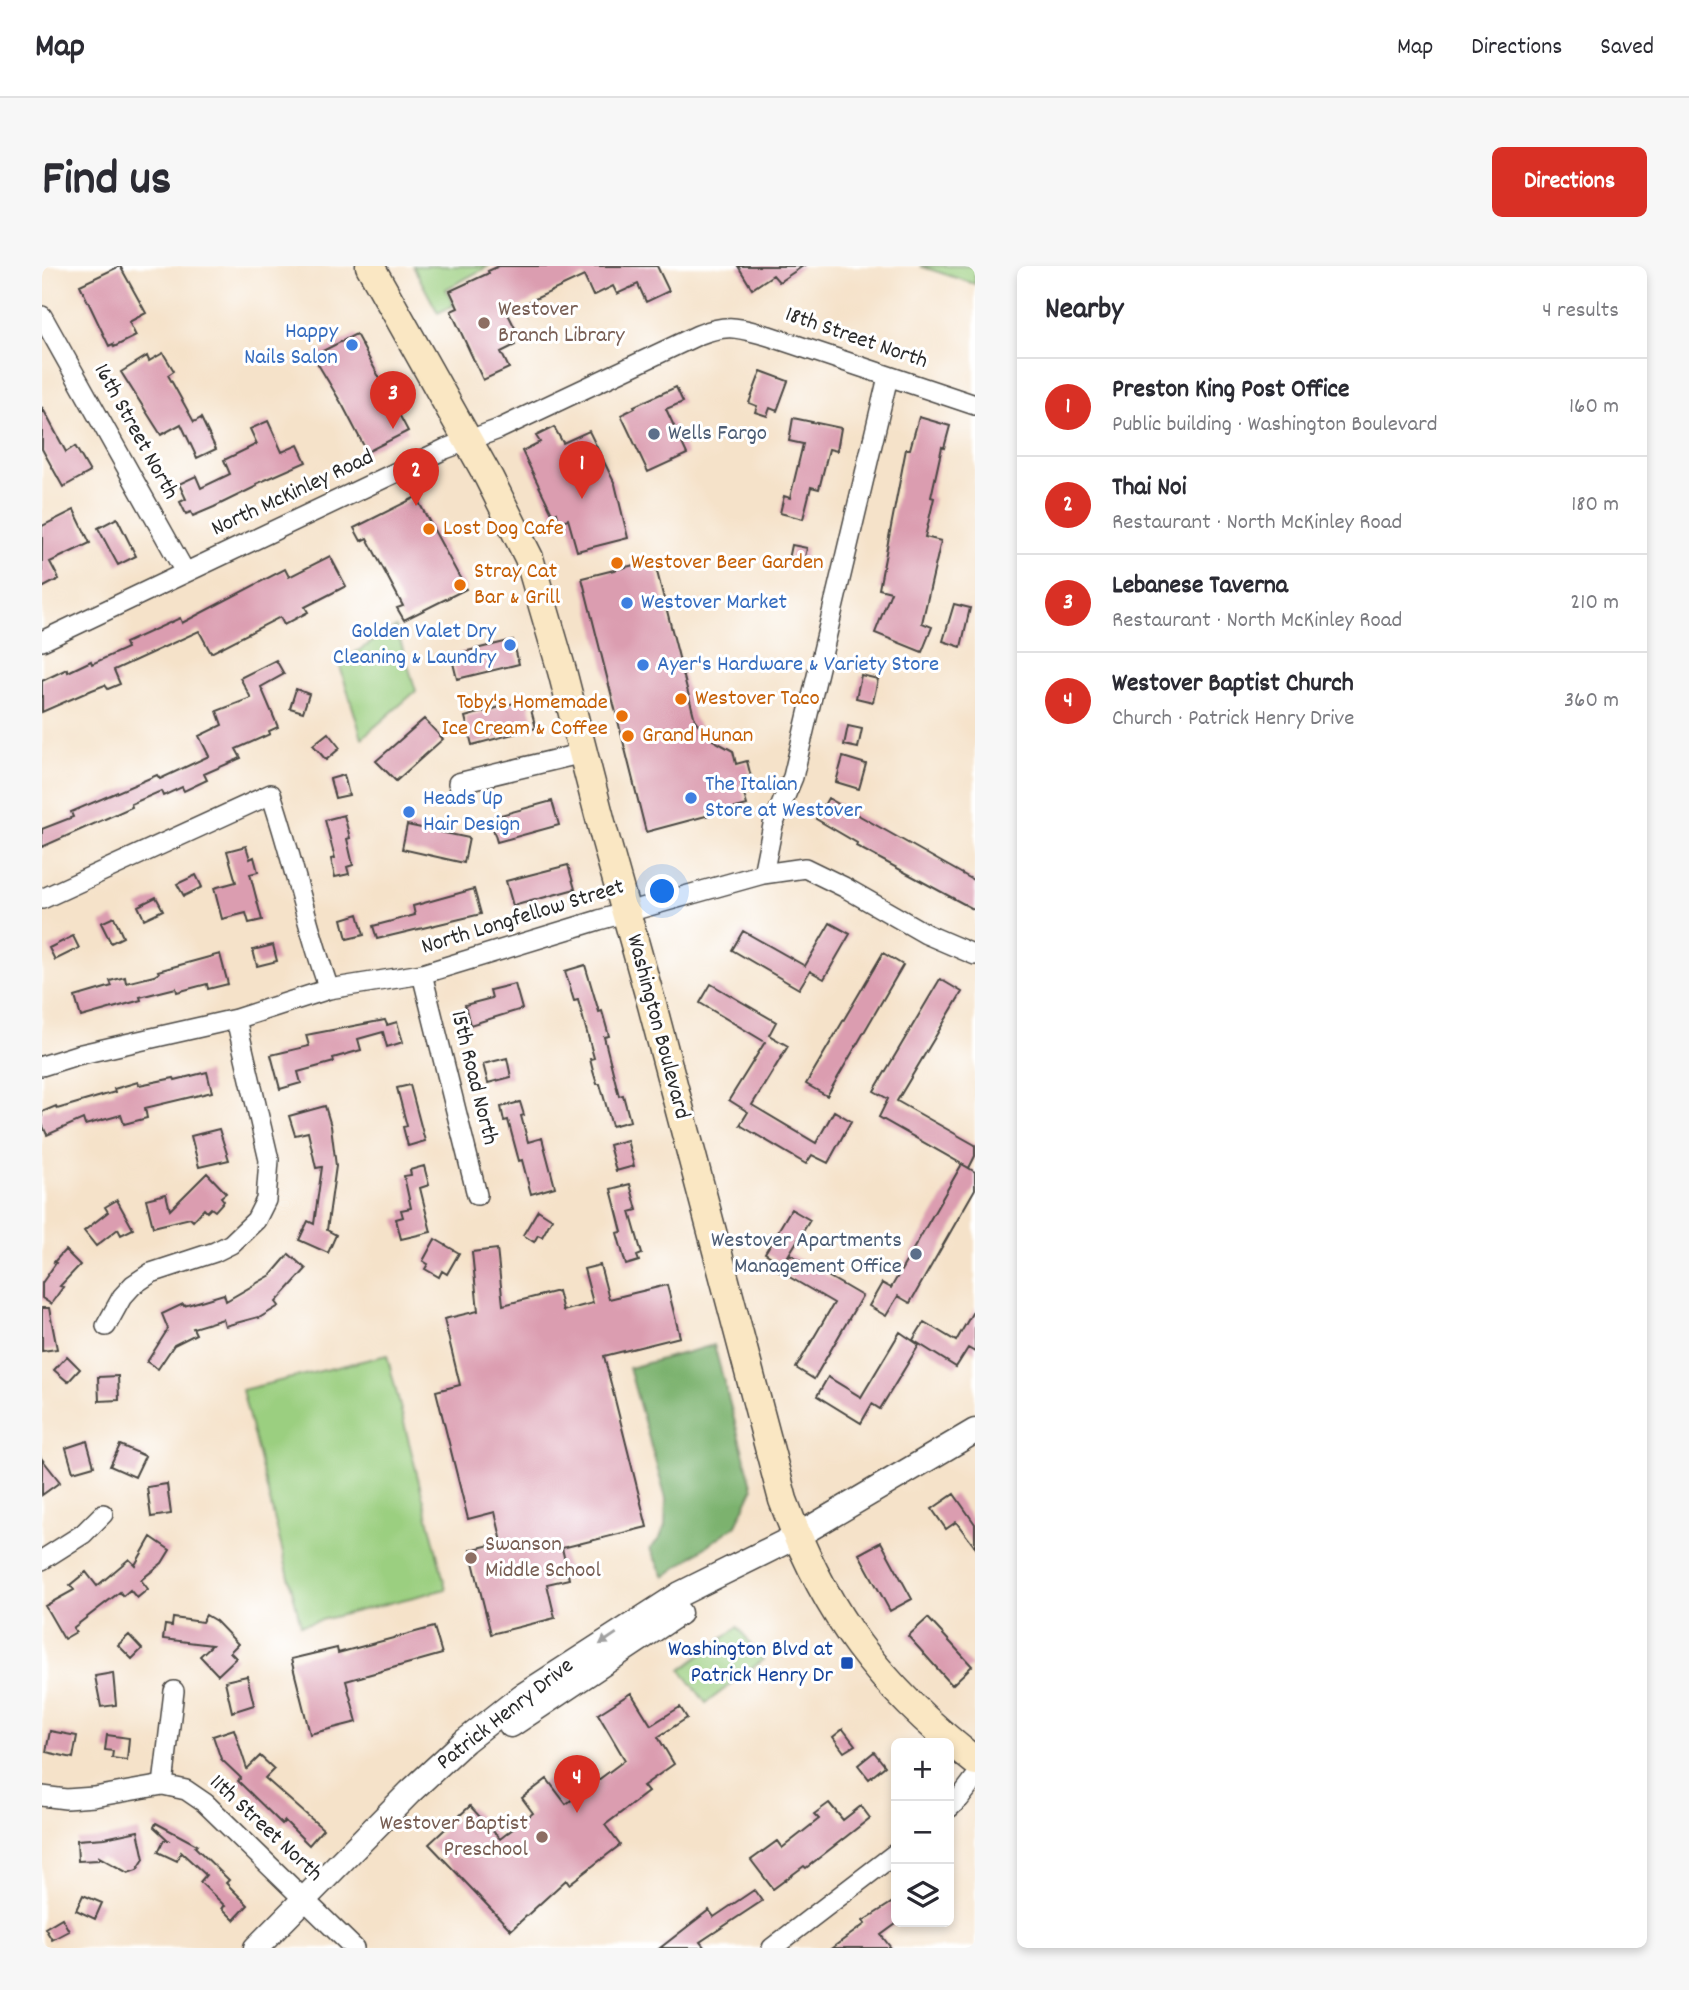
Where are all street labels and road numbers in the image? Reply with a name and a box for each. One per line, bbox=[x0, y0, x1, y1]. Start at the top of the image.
street label: 18th Street North bbox=[780, 299, 932, 379]
street label: 16th Street North bbox=[84, 358, 186, 506]
street label: North McKinley Road bbox=[206, 442, 380, 546]
street label: North Longfellow Street bbox=[418, 872, 628, 964]
street label: Washington Boulevard bbox=[616, 931, 698, 1123]
street label: 15th Road North bbox=[440, 1007, 506, 1149]
street label: Patrick Henry Drive bbox=[430, 1651, 582, 1779]
street label: 11th Street North bbox=[201, 1768, 329, 1890]

